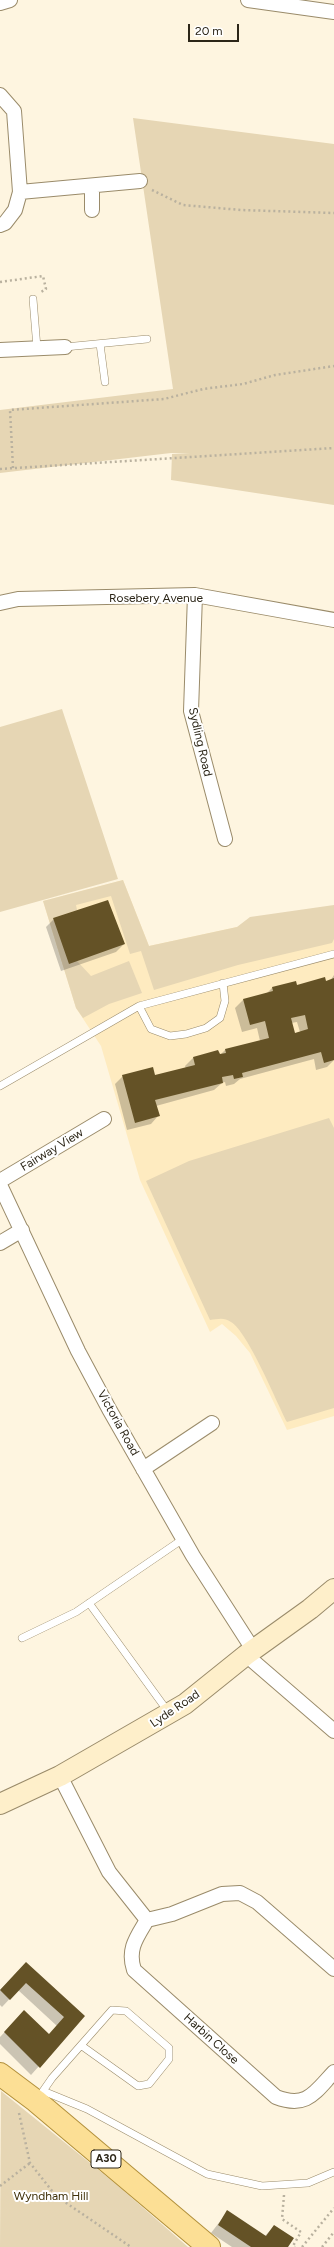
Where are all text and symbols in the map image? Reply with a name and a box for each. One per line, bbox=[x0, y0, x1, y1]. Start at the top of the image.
scale bar bbox=[190, 16, 241, 42]
text: 20 m bbox=[195, 24, 223, 38]
street label: Rosebery Avenue bbox=[109, 591, 203, 605]
street label: Sydling Road bbox=[185, 706, 215, 778]
street label: Fairway View bbox=[18, 1126, 86, 1174]
street label: Victoria Road bbox=[94, 1388, 142, 1458]
street label: Lyde Road bbox=[148, 1687, 202, 1731]
street label: Harbin Close bbox=[181, 2011, 241, 2067]
road number: A30 bbox=[91, 2150, 121, 2168]
park label: Wyndham Hill bbox=[14, 2189, 88, 2203]

